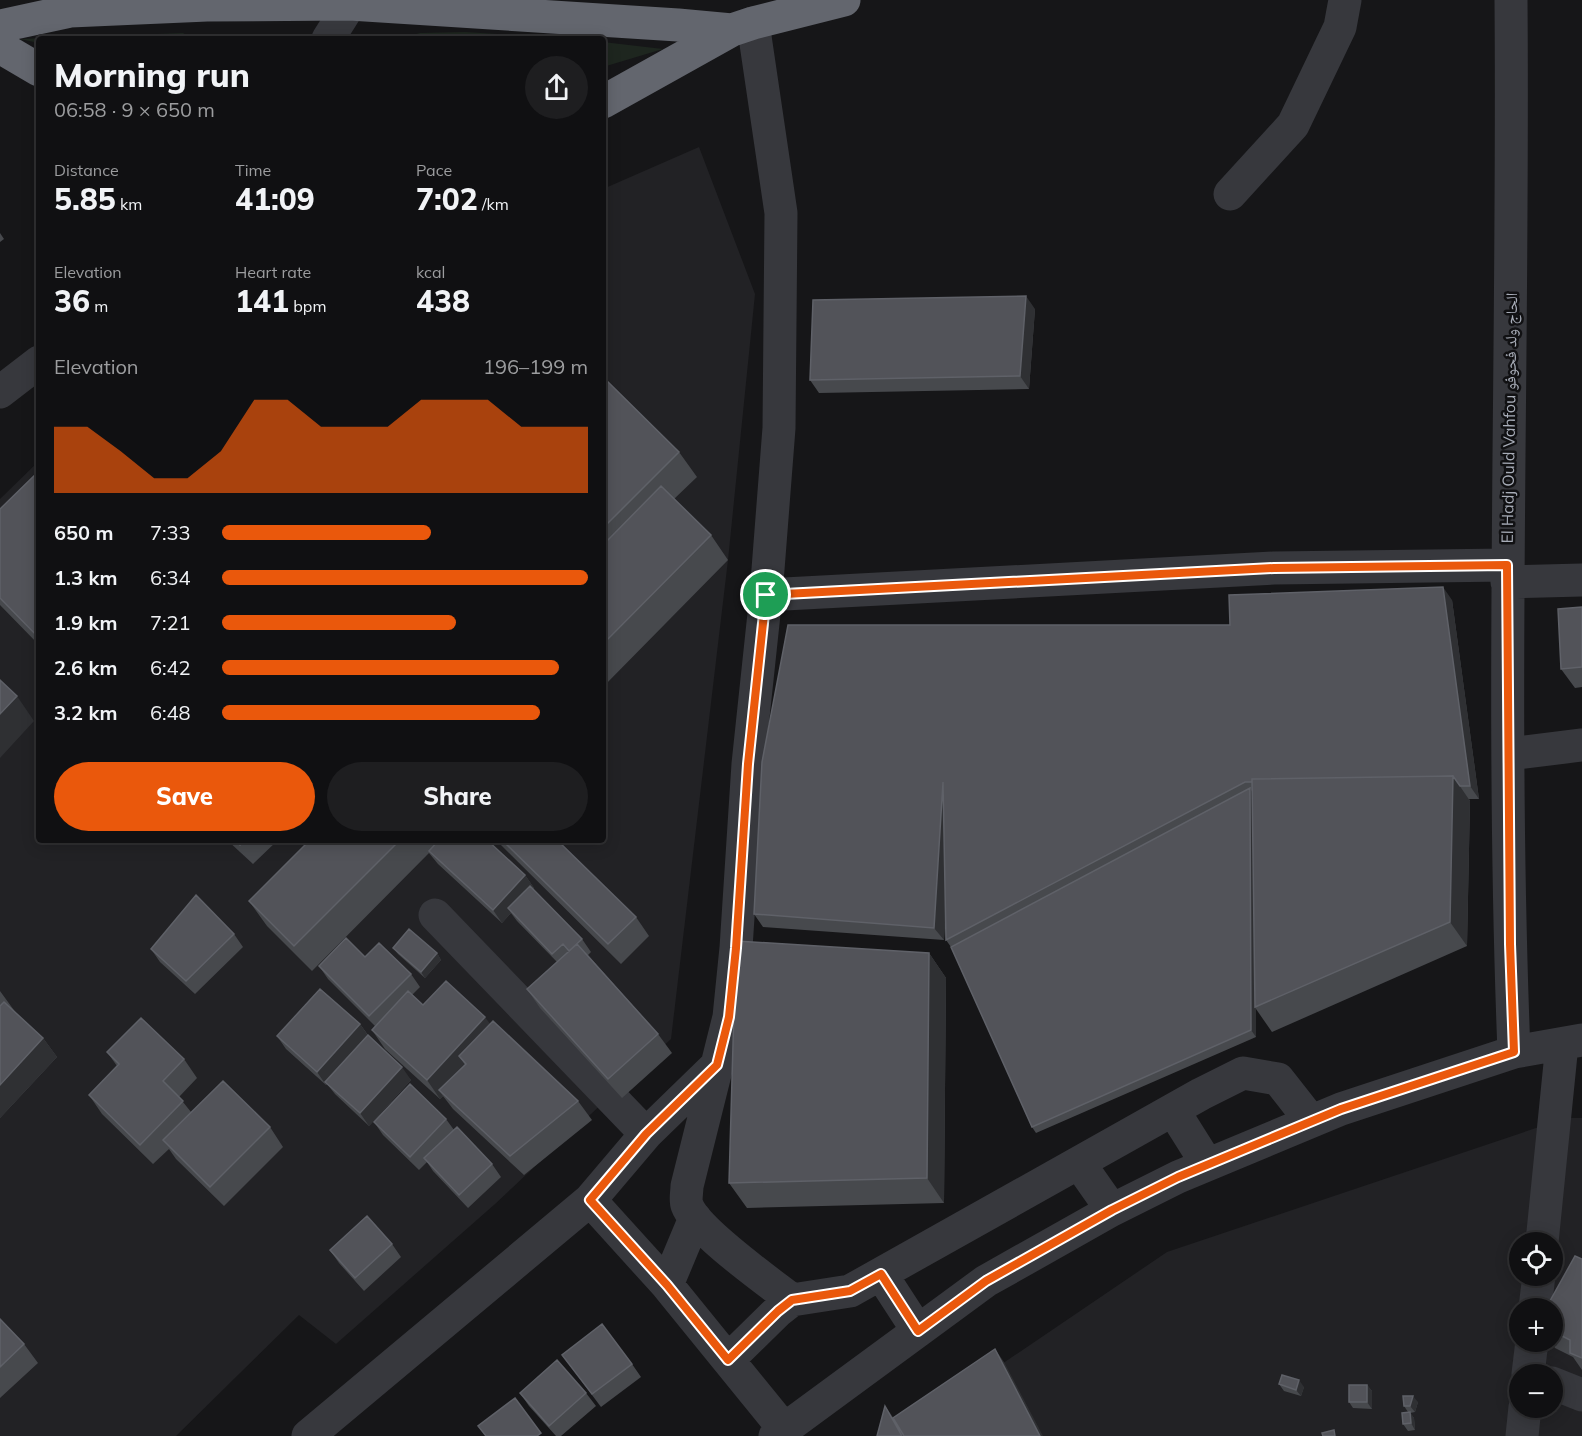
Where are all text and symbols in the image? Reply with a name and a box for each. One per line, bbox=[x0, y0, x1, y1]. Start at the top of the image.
text: Morning run bbox=[54, 54, 250, 95]
button: share bbox=[525, 56, 588, 119]
text: 06:58 · 9 × 650 m bbox=[54, 97, 215, 122]
text: Distance bbox=[54, 160, 119, 180]
text: Time bbox=[235, 160, 271, 180]
text: Pace bbox=[416, 160, 452, 180]
text: 5.85 bbox=[54, 180, 116, 218]
text: 41:09 bbox=[235, 180, 315, 218]
text: 7:02 bbox=[416, 180, 478, 218]
text: km bbox=[116, 194, 142, 214]
text: /km bbox=[478, 194, 509, 214]
text: Elevation bbox=[54, 262, 122, 282]
text: Heart rate bbox=[235, 262, 311, 282]
text: kcal bbox=[416, 262, 445, 282]
text: 36 bbox=[54, 282, 90, 320]
text: 141 bbox=[235, 282, 289, 320]
text: 438 bbox=[416, 282, 470, 320]
street label: El Hadj Ould Vahfou الحاج ولد فحوفو bbox=[1497, 292, 1522, 544]
text: m bbox=[90, 296, 108, 316]
text: bpm bbox=[289, 296, 326, 316]
text: Elevation bbox=[54, 354, 139, 379]
text: 196–199 m bbox=[483, 354, 588, 379]
text: 650 m bbox=[54, 520, 113, 545]
text: 7:33 bbox=[150, 520, 191, 545]
text: 1.3 km bbox=[54, 565, 117, 590]
text: 6:34 bbox=[150, 565, 191, 590]
pin bbox=[740, 569, 791, 620]
icon: arrive bbox=[749, 578, 782, 611]
text: 1.9 km bbox=[54, 610, 117, 635]
text: 7:21 bbox=[150, 610, 191, 635]
text: 2.6 km bbox=[54, 655, 117, 680]
text: 6:42 bbox=[150, 655, 191, 680]
text: 3.2 km bbox=[54, 700, 117, 725]
text: 6:48 bbox=[150, 700, 191, 725]
button: Save bbox=[54, 762, 315, 831]
button: Share bbox=[327, 762, 588, 831]
map controls bbox=[1509, 1232, 1563, 1418]
button: locate bbox=[1509, 1232, 1563, 1286]
button: + bbox=[1509, 1298, 1563, 1352]
button: − bbox=[1509, 1364, 1563, 1418]

